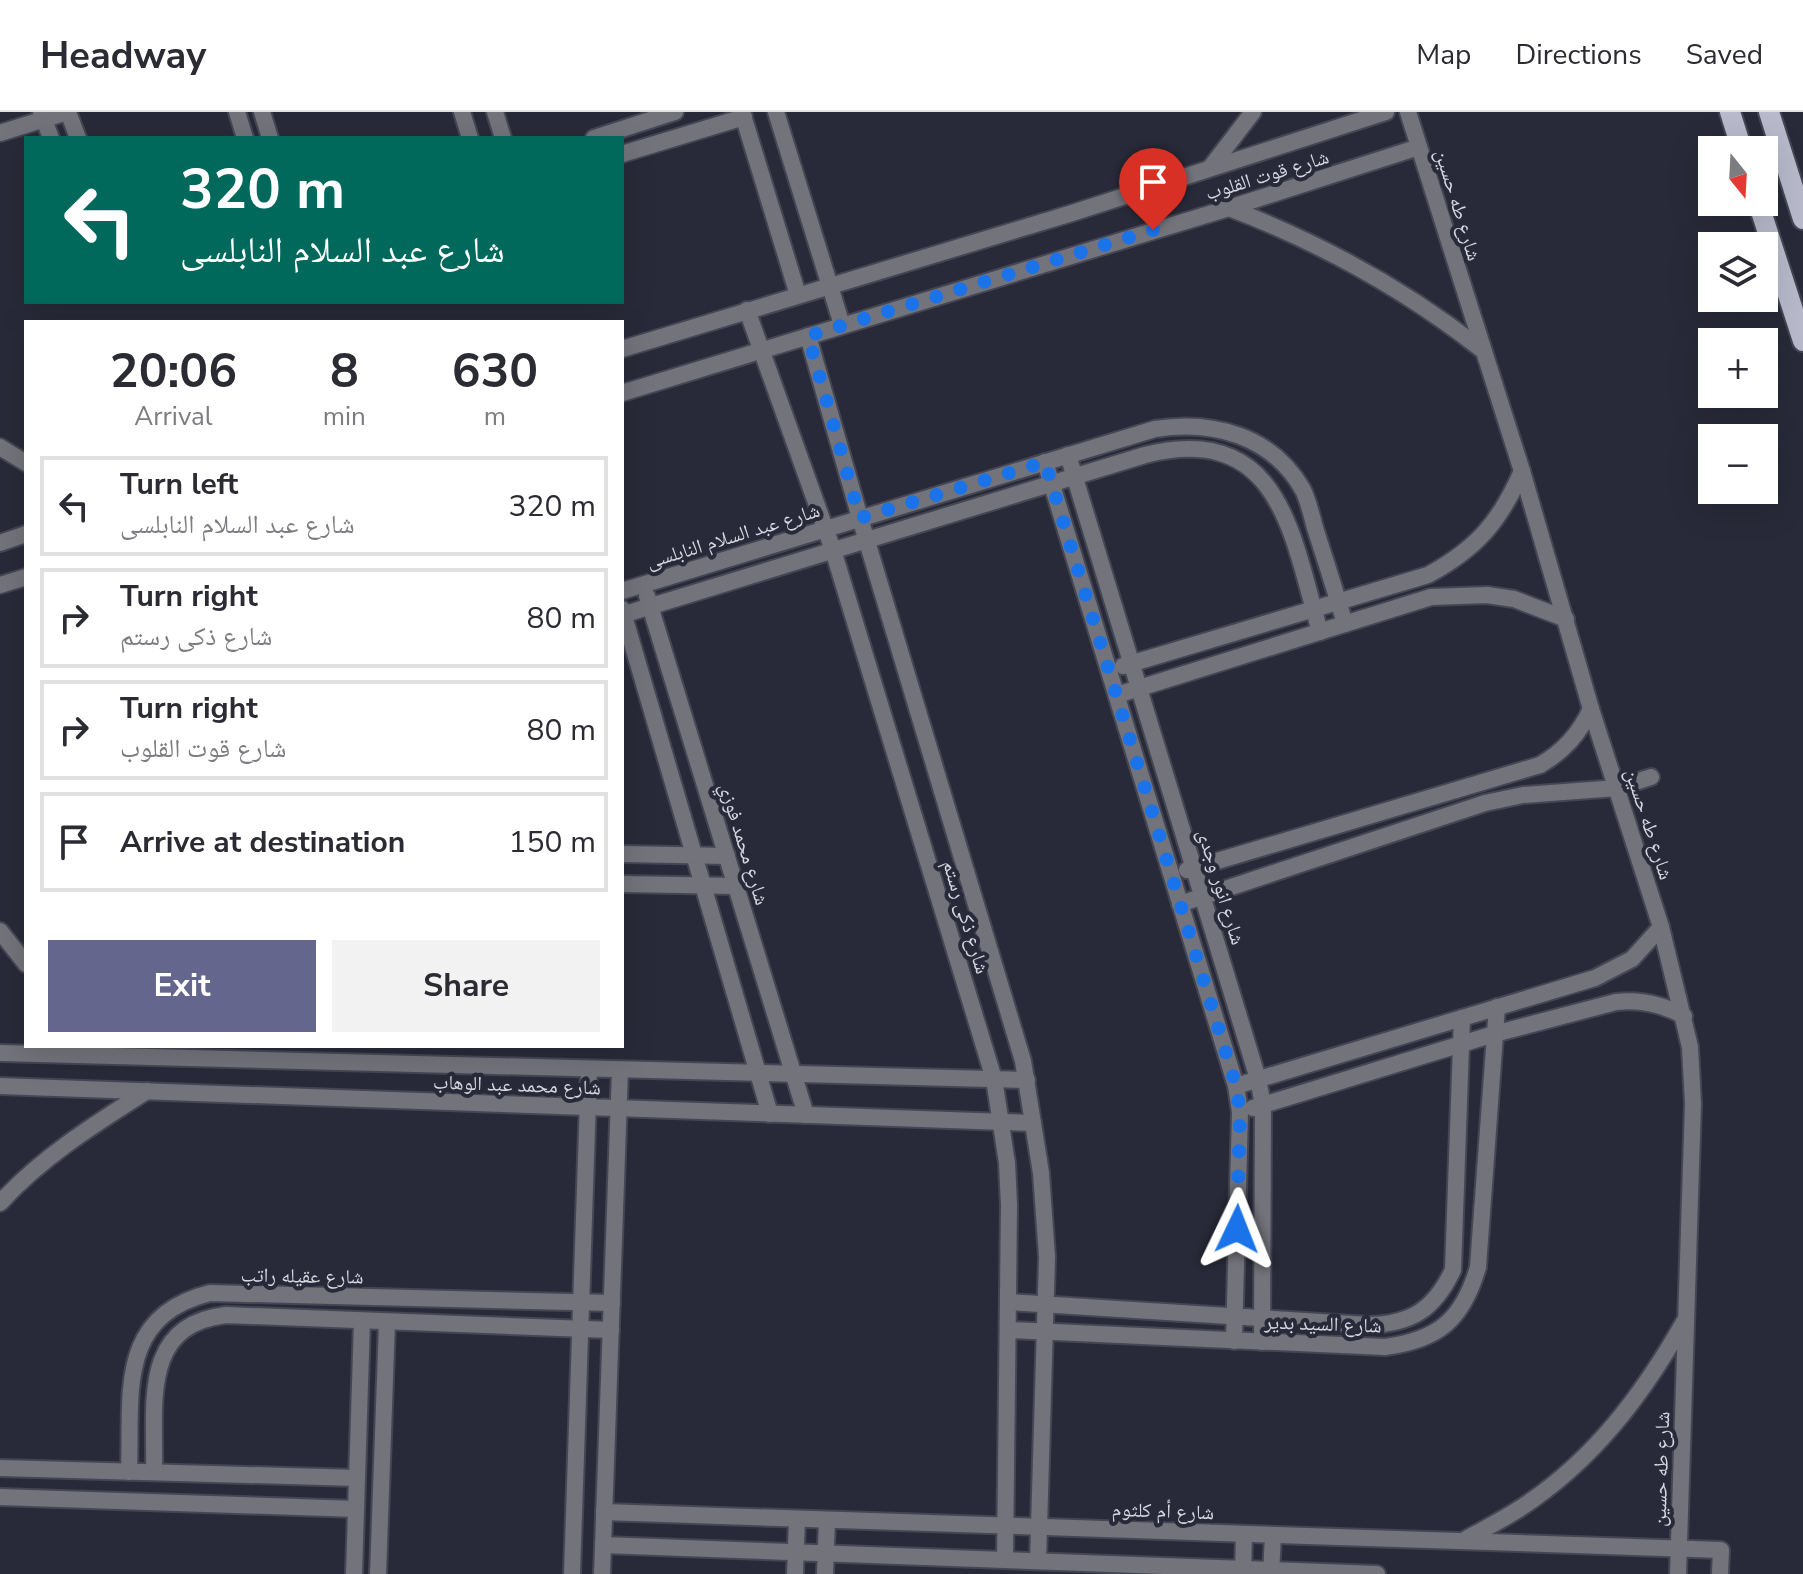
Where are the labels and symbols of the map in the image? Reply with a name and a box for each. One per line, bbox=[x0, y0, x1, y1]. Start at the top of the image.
north arrow bbox=[1698, 136, 1778, 216]
street label: شارع قوت القلوب bbox=[1202, 143, 1332, 207]
street label: شارع طه حسين bbox=[1428, 146, 1488, 264]
pin bbox=[1119, 148, 1187, 230]
street label: شارع عبد السلام النابلسى bbox=[643, 497, 823, 575]
street label: شارع طه حسين bbox=[1618, 765, 1680, 883]
street label: شارع محمد فوزي bbox=[711, 780, 775, 909]
street label: شارع انور وجدى bbox=[1191, 826, 1251, 948]
street label: شارع ذكى رستم bbox=[936, 857, 996, 977]
street label: شارع محمد عبد الوهاب bbox=[433, 1069, 601, 1101]
position arrow bbox=[1195, 1187, 1279, 1271]
street label: شارع عقيله راتب bbox=[240, 1261, 364, 1291]
street label: شارع السيد بدير bbox=[1263, 1308, 1382, 1340]
street label: شارع طه حسين bbox=[1645, 1411, 1677, 1527]
street label: شارع أم كلثوم bbox=[1111, 1496, 1215, 1526]

